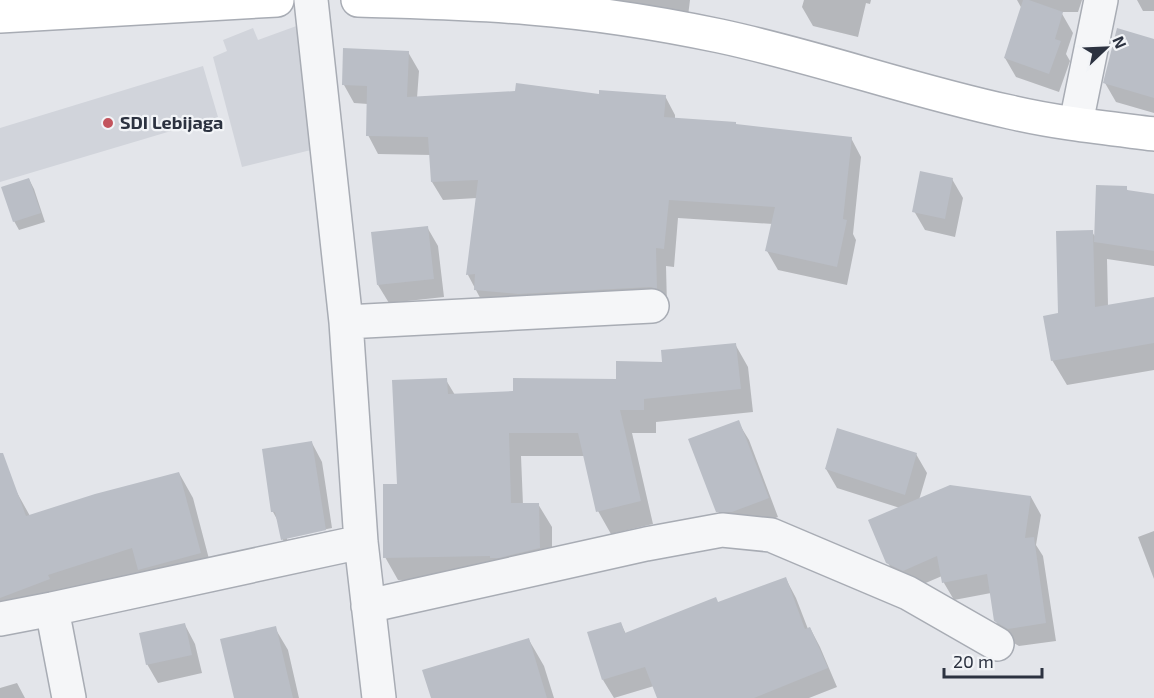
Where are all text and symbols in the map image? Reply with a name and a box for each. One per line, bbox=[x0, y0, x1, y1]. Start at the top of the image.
north arrow bbox=[1076, 18, 1136, 78]
text: N bbox=[1109, 33, 1131, 51]
place label: SDI Lebijaga bbox=[120, 111, 223, 133]
marker: SDI Lebijaga bbox=[101, 116, 115, 130]
scale bar bbox=[944, 641, 1042, 679]
text: 20 m bbox=[953, 650, 994, 672]

